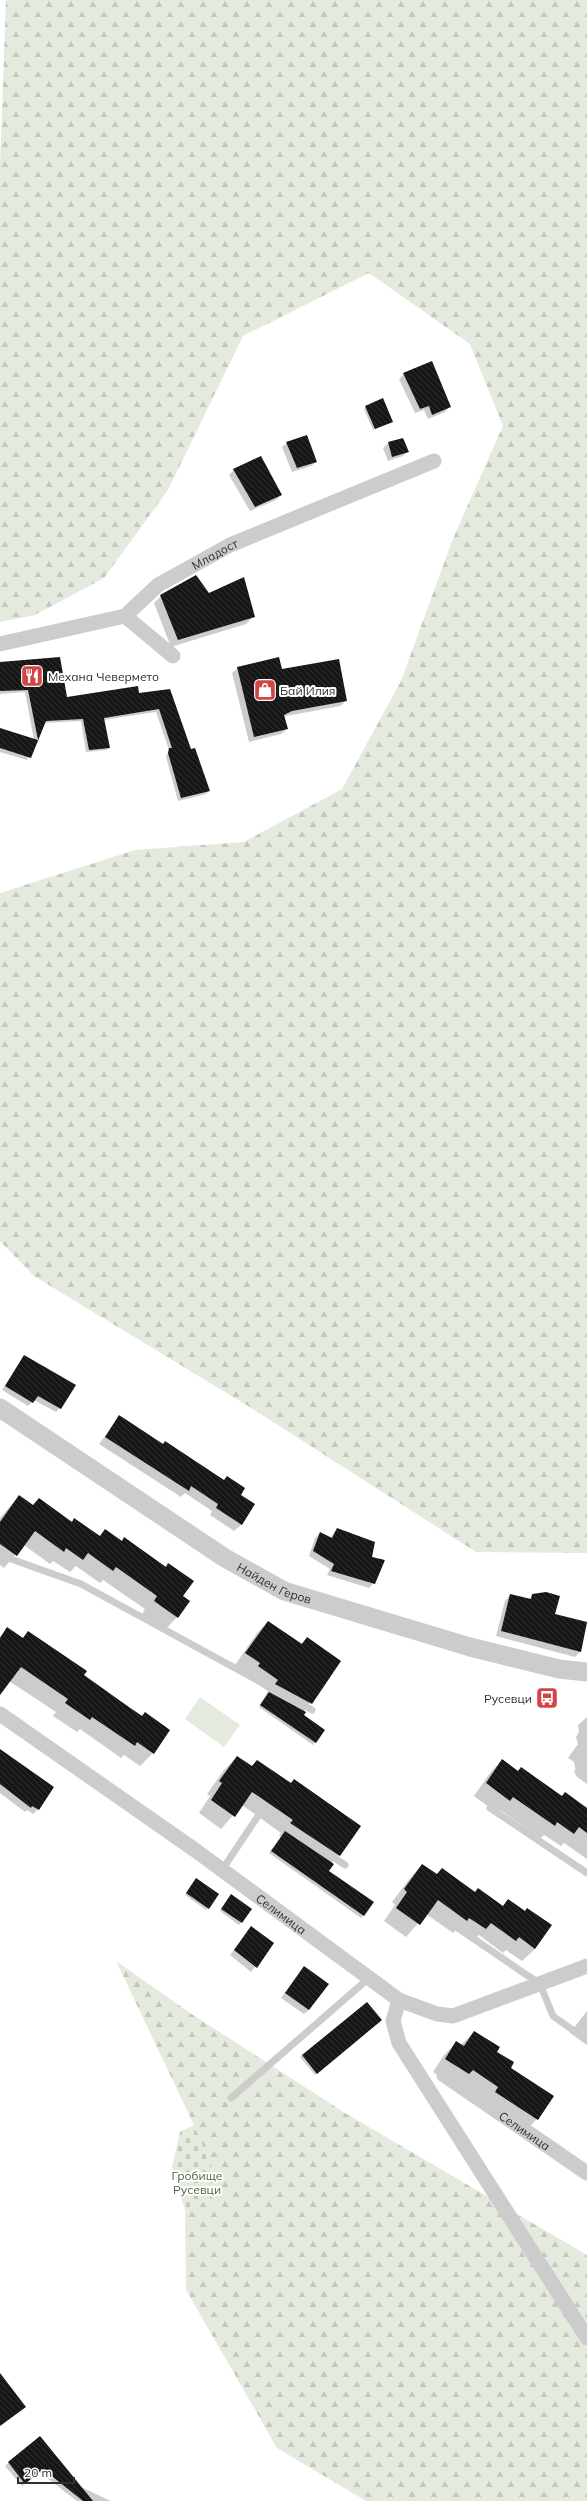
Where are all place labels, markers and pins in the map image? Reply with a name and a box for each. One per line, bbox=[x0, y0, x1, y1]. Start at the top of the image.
restaurant icon: Механа Чевермето bbox=[19, 663, 45, 689]
place label: Механа Чевермето bbox=[48, 669, 159, 684]
shop icon: Бай Илия bbox=[252, 677, 278, 703]
place label: Бай Илия bbox=[280, 683, 335, 698]
bus stop icon: Русевци bbox=[534, 1685, 560, 1711]
place label: Русевци bbox=[484, 1691, 532, 1706]

